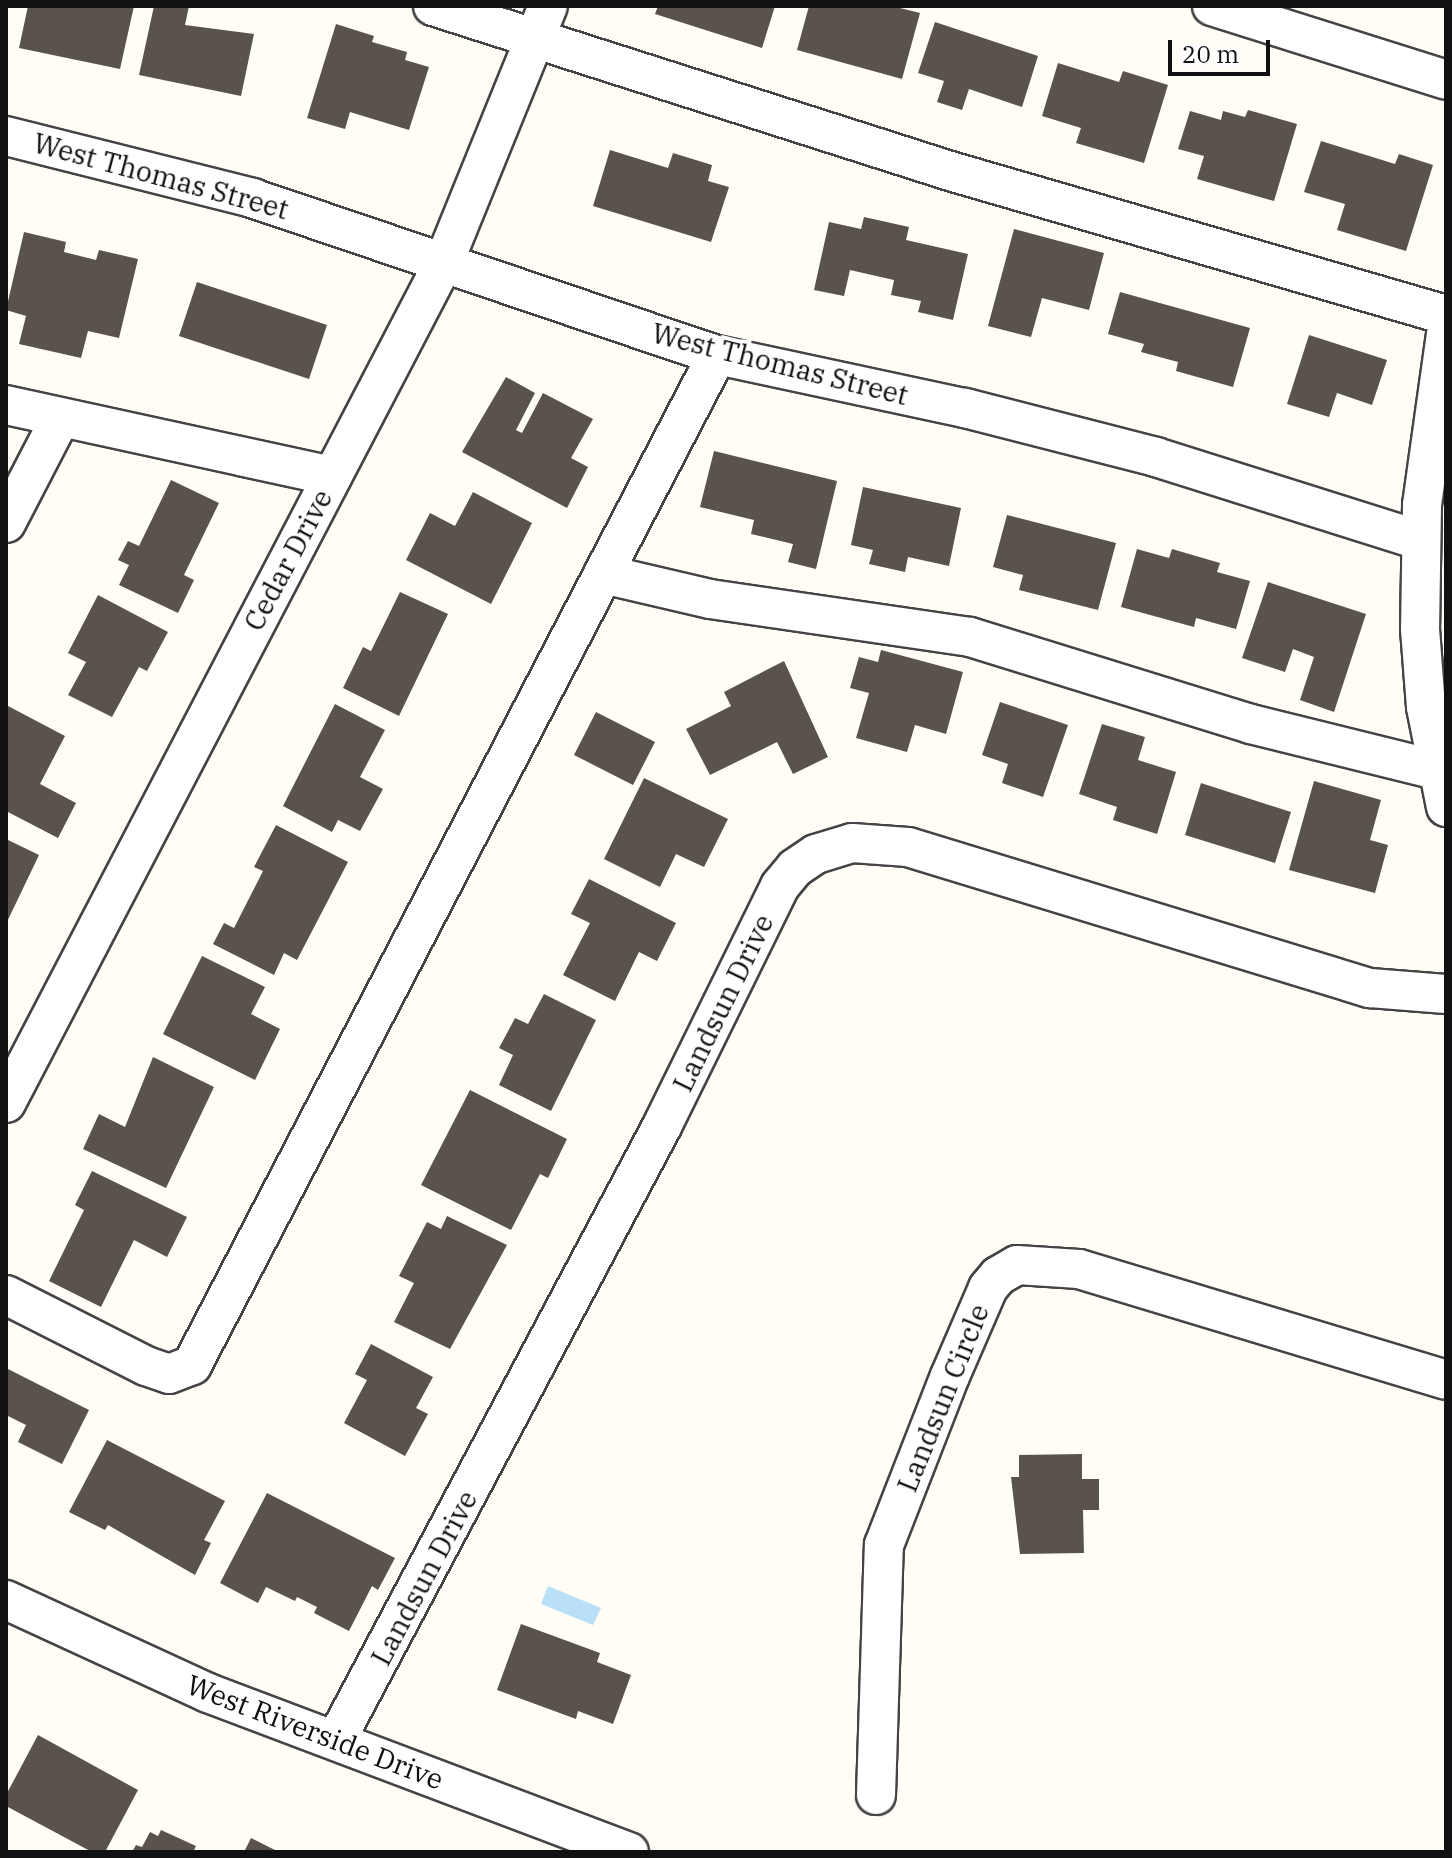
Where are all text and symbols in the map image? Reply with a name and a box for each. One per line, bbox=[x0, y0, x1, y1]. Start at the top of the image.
scale bar bbox=[1172, 24, 1274, 74]
text: 20 m bbox=[1182, 38, 1239, 70]
street label: West Thomas Street bbox=[30, 126, 292, 226]
street label: West Thomas Street bbox=[648, 316, 912, 412]
street label: Cedar Drive bbox=[237, 484, 339, 636]
street label: Landsun Drive bbox=[666, 909, 780, 1097]
street label: Landsun Circle bbox=[890, 1299, 996, 1497]
street label: Landsun Drive bbox=[364, 1485, 484, 1671]
street label: West Riverside Drive bbox=[182, 1668, 448, 1796]

